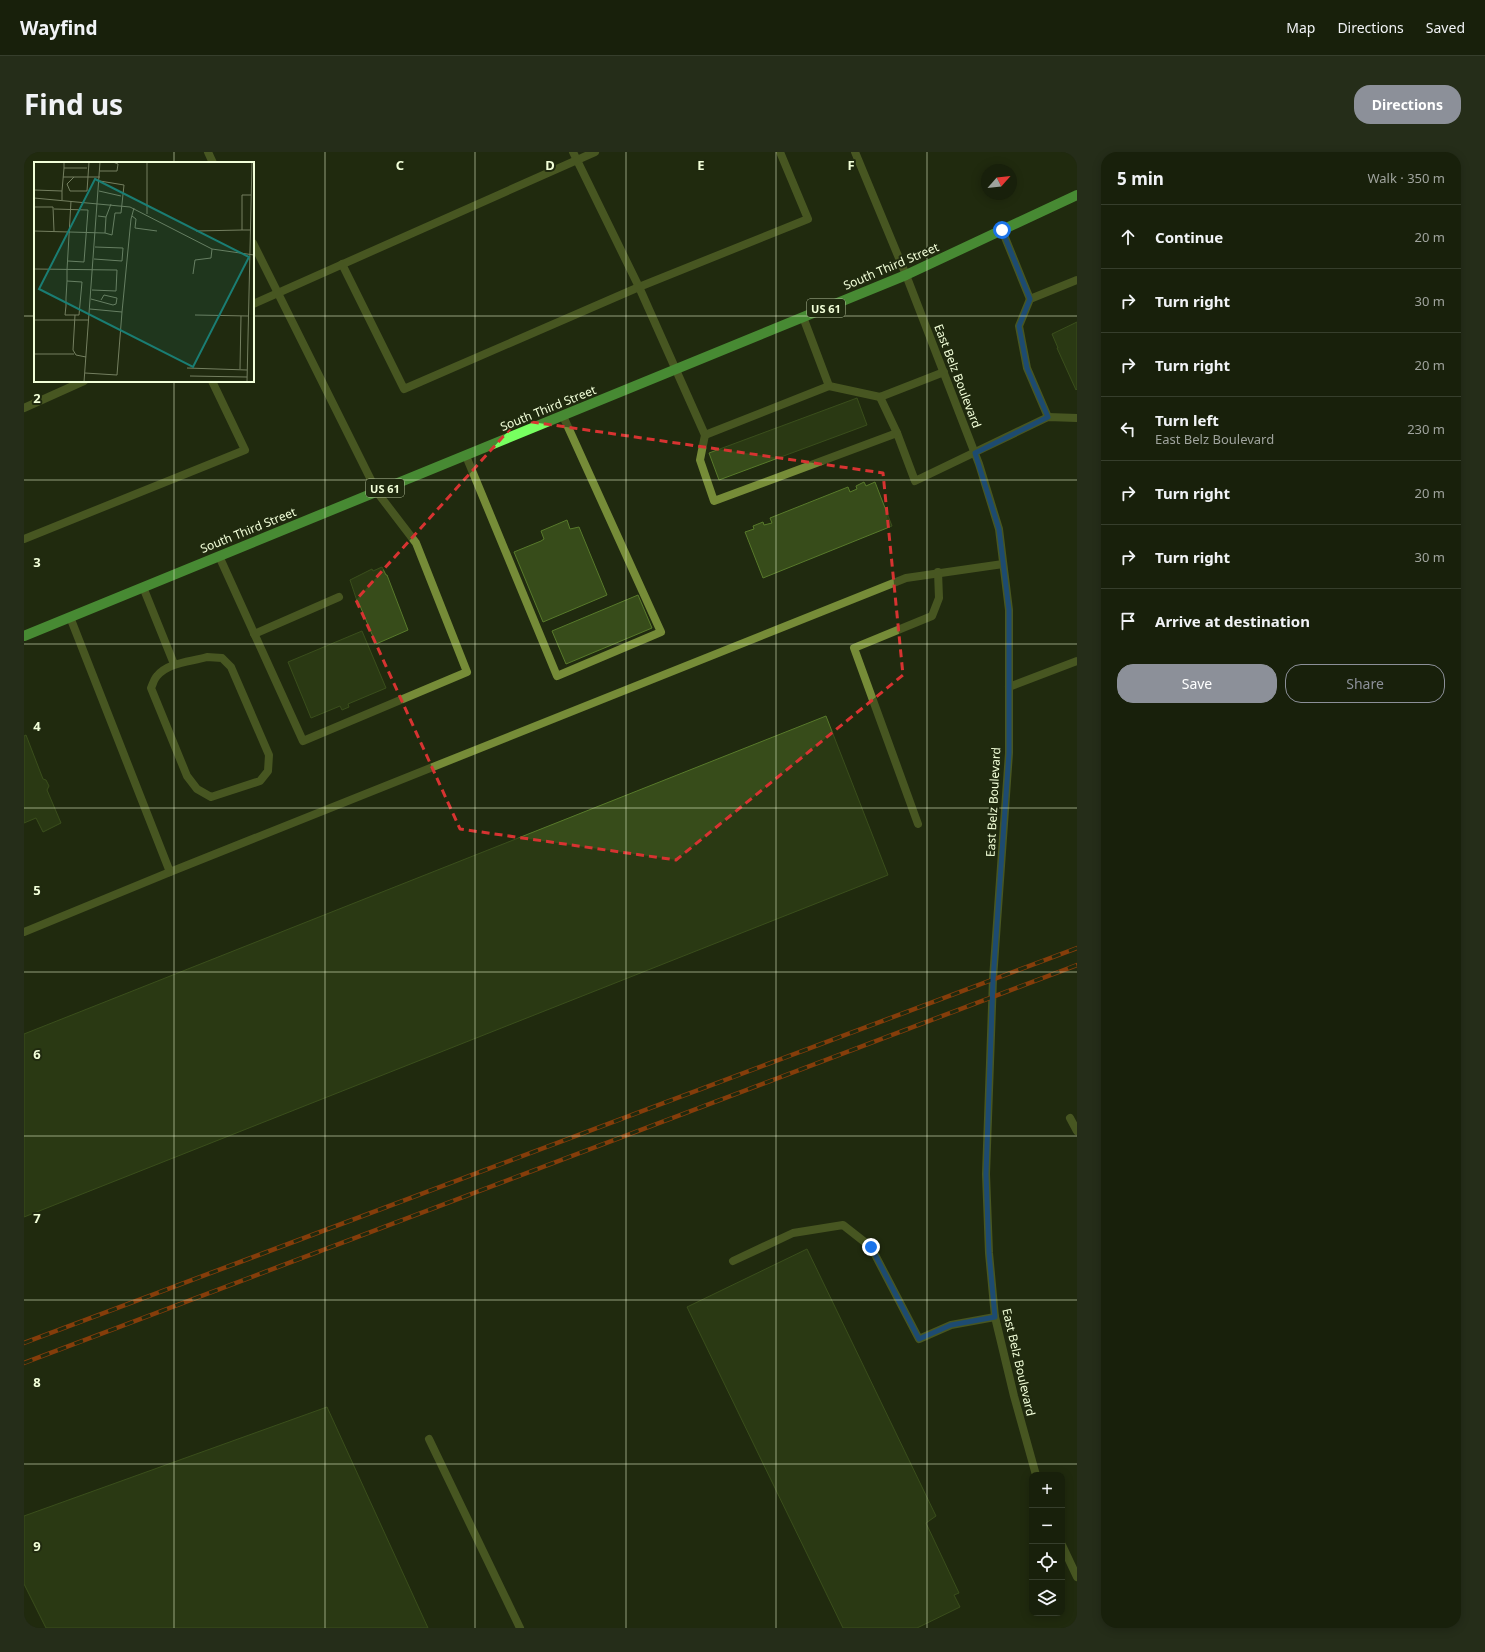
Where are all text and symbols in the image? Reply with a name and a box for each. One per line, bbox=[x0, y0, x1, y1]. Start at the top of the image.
text: Wayfind bbox=[20, 15, 98, 41]
text: Map bbox=[1286, 18, 1315, 37]
text: Directions bbox=[1337, 18, 1404, 37]
text: Saved bbox=[1426, 18, 1465, 37]
text: Find us bbox=[24, 85, 123, 123]
button: Directions bbox=[1354, 85, 1461, 124]
text: C bbox=[396, 156, 404, 174]
text: D bbox=[545, 156, 555, 174]
text: E bbox=[697, 156, 705, 174]
text: F bbox=[847, 156, 855, 174]
inset map bbox=[34, 162, 254, 382]
north arrow bbox=[981, 164, 1017, 200]
text: 5 min bbox=[1117, 167, 1164, 190]
text: Walk · 350 m bbox=[1367, 169, 1445, 187]
route start bbox=[993, 221, 1011, 239]
icon: ahead bbox=[1117, 226, 1139, 248]
text: Continue bbox=[1155, 227, 1223, 247]
text: 20 m bbox=[1415, 228, 1445, 246]
street label: South Third Street bbox=[841, 238, 942, 294]
icon: right bbox=[1117, 290, 1139, 312]
text: Turn right bbox=[1155, 291, 1230, 311]
text: 30 m bbox=[1415, 292, 1445, 310]
road number: US 61 bbox=[807, 299, 845, 317]
street label: East Belz Boulevard bbox=[930, 322, 986, 430]
icon: right bbox=[1117, 354, 1139, 376]
text: Turn right bbox=[1155, 355, 1230, 375]
text: 20 m bbox=[1415, 356, 1445, 374]
street label: South Third Street bbox=[498, 381, 599, 435]
text: 2 bbox=[33, 389, 41, 407]
text: Turn left bbox=[1155, 410, 1219, 430]
icon: left bbox=[1117, 418, 1139, 440]
text: 230 m bbox=[1407, 420, 1445, 438]
text: East Belz Boulevard bbox=[1155, 430, 1274, 448]
road number: US 61 bbox=[366, 479, 404, 497]
icon: right bbox=[1117, 482, 1139, 504]
text: Turn right bbox=[1155, 483, 1230, 503]
text: 20 m bbox=[1415, 484, 1445, 502]
street label: South Third Street bbox=[198, 503, 299, 557]
icon: right bbox=[1117, 546, 1139, 568]
text: Turn right bbox=[1155, 547, 1230, 567]
text: 30 m bbox=[1415, 548, 1445, 566]
text: 3 bbox=[33, 553, 41, 571]
icon: arrive bbox=[1117, 610, 1139, 632]
text: Arrive at destination bbox=[1155, 611, 1310, 631]
button: Save bbox=[1117, 664, 1277, 703]
button: Share bbox=[1285, 664, 1445, 703]
text: 4 bbox=[33, 717, 41, 735]
street label: East Belz Boulevard bbox=[982, 747, 1004, 857]
text: 5 bbox=[33, 881, 41, 899]
text: 6 bbox=[33, 1045, 41, 1063]
text: 7 bbox=[33, 1209, 41, 1227]
route end bbox=[862, 1238, 880, 1256]
street label: East Belz Boulevard bbox=[998, 1306, 1040, 1418]
text: 8 bbox=[33, 1373, 41, 1391]
map controls bbox=[1029, 1472, 1065, 1616]
button: + bbox=[1029, 1472, 1065, 1508]
button: − bbox=[1029, 1508, 1065, 1544]
text: 9 bbox=[33, 1537, 41, 1555]
button: locate bbox=[1029, 1544, 1065, 1580]
button: layers bbox=[1029, 1580, 1065, 1616]

